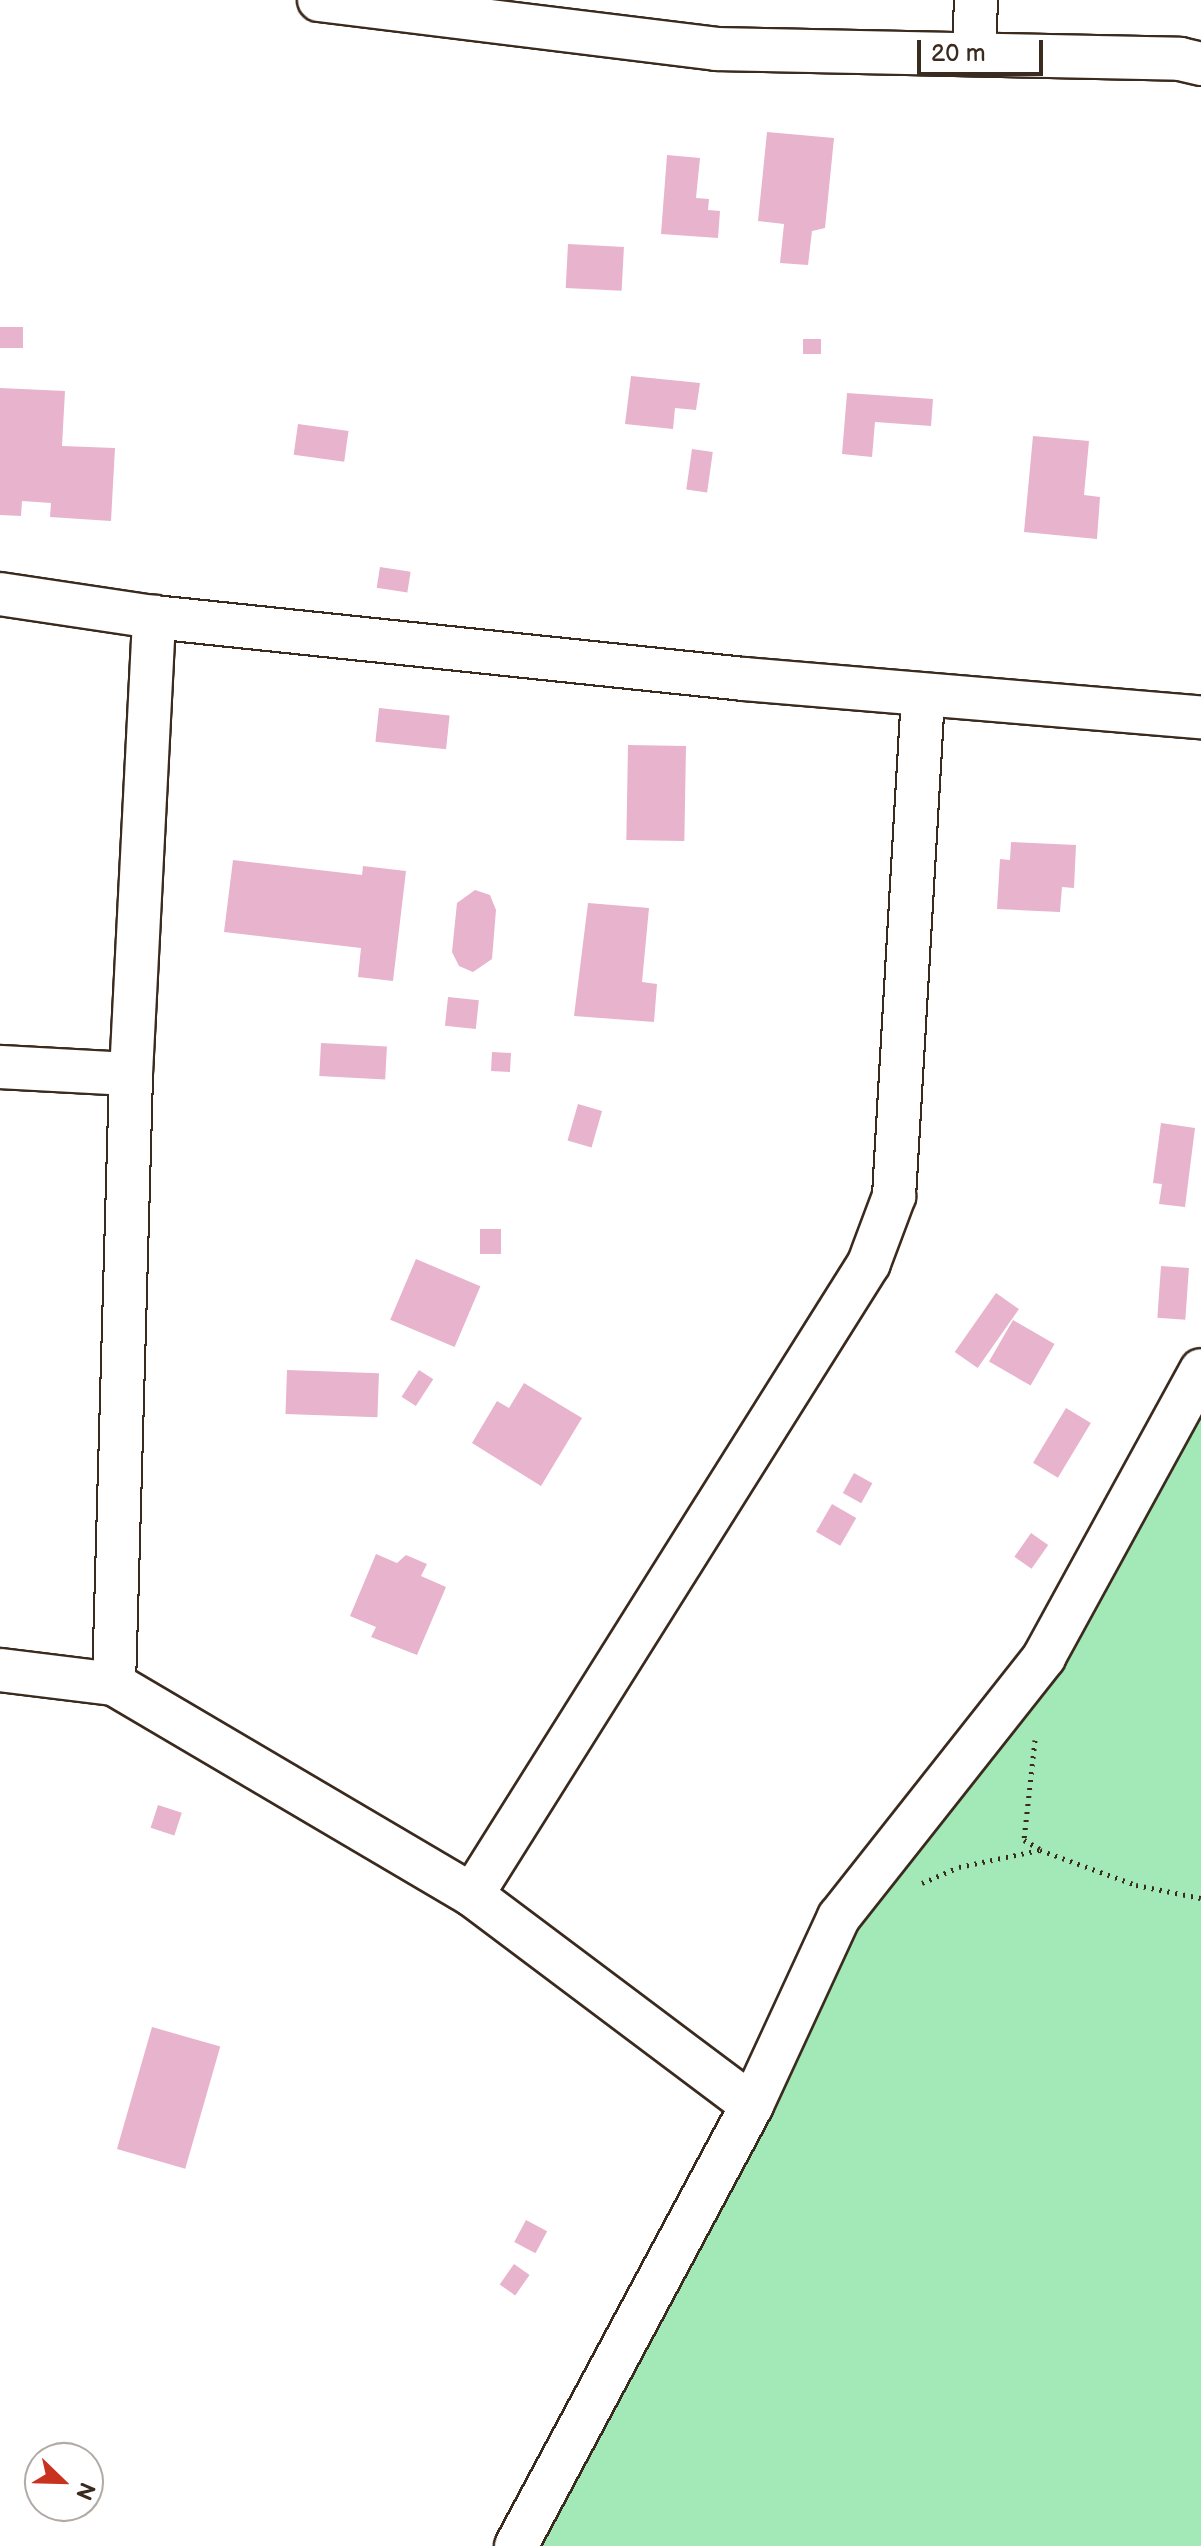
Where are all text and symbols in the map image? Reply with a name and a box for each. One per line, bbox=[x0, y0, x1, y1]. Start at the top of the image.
scale bar bbox=[921, 24, 1047, 74]
text: 20 m bbox=[931, 39, 986, 68]
north arrow bbox=[24, 2442, 104, 2522]
text: N bbox=[69, 2478, 100, 2504]

